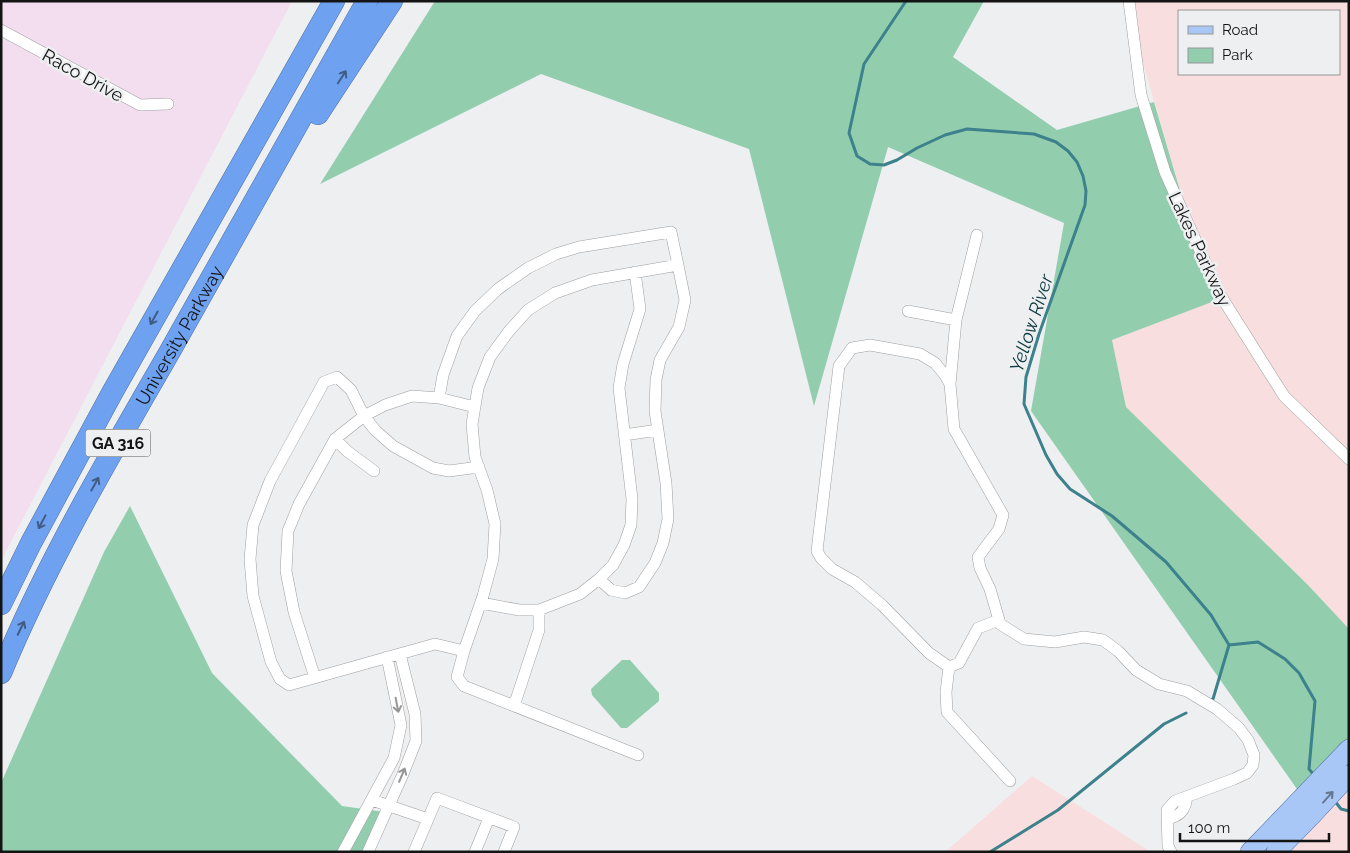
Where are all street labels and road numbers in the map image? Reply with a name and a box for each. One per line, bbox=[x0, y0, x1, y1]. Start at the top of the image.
street label: Raco Drive bbox=[39, 44, 128, 106]
street label: Lakes Parkway bbox=[1164, 189, 1236, 310]
street label: University Parkway bbox=[131, 262, 227, 409]
road number: GA 316 bbox=[86, 429, 150, 456]

